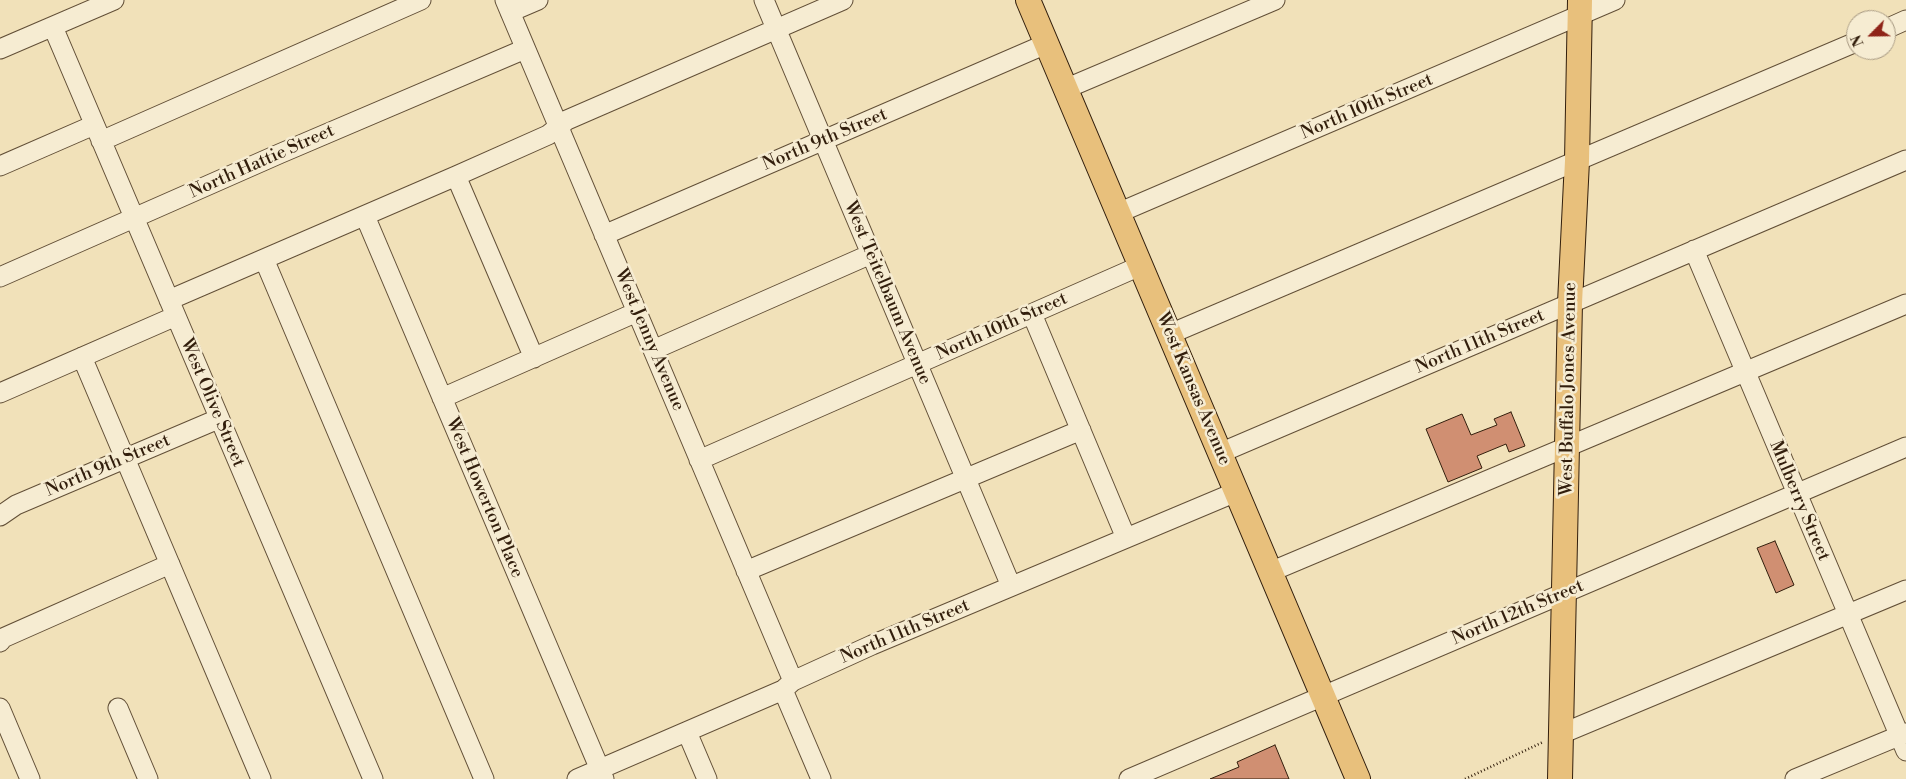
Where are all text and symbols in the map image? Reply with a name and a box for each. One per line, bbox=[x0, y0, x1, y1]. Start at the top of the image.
north arrow bbox=[1846, 10, 1896, 60]
text: N bbox=[1848, 32, 1869, 49]
street label: North 10th Street bbox=[1298, 69, 1436, 145]
street label: North 9th Street bbox=[759, 104, 891, 176]
street label: North Hattie Street bbox=[186, 120, 338, 204]
street label: West Teitelbaum Avenue bbox=[839, 198, 935, 388]
street label: West Jenny Avenue bbox=[609, 266, 689, 414]
street label: West Buffalo Jones Avenue bbox=[1556, 282, 1582, 496]
street label: North 10th Street bbox=[933, 288, 1071, 366]
street label: North 11th Street bbox=[1412, 305, 1548, 379]
street label: West Kansas Avenue bbox=[1151, 309, 1235, 469]
street label: West Olive Street bbox=[175, 335, 249, 471]
street label: West Howerton Place bbox=[440, 415, 528, 581]
street label: North 9th Street bbox=[42, 430, 174, 502]
street label: Mulberry Street bbox=[1764, 438, 1834, 564]
street label: North 12th Street bbox=[1449, 576, 1587, 650]
street label: North 11th Street bbox=[837, 595, 973, 669]

